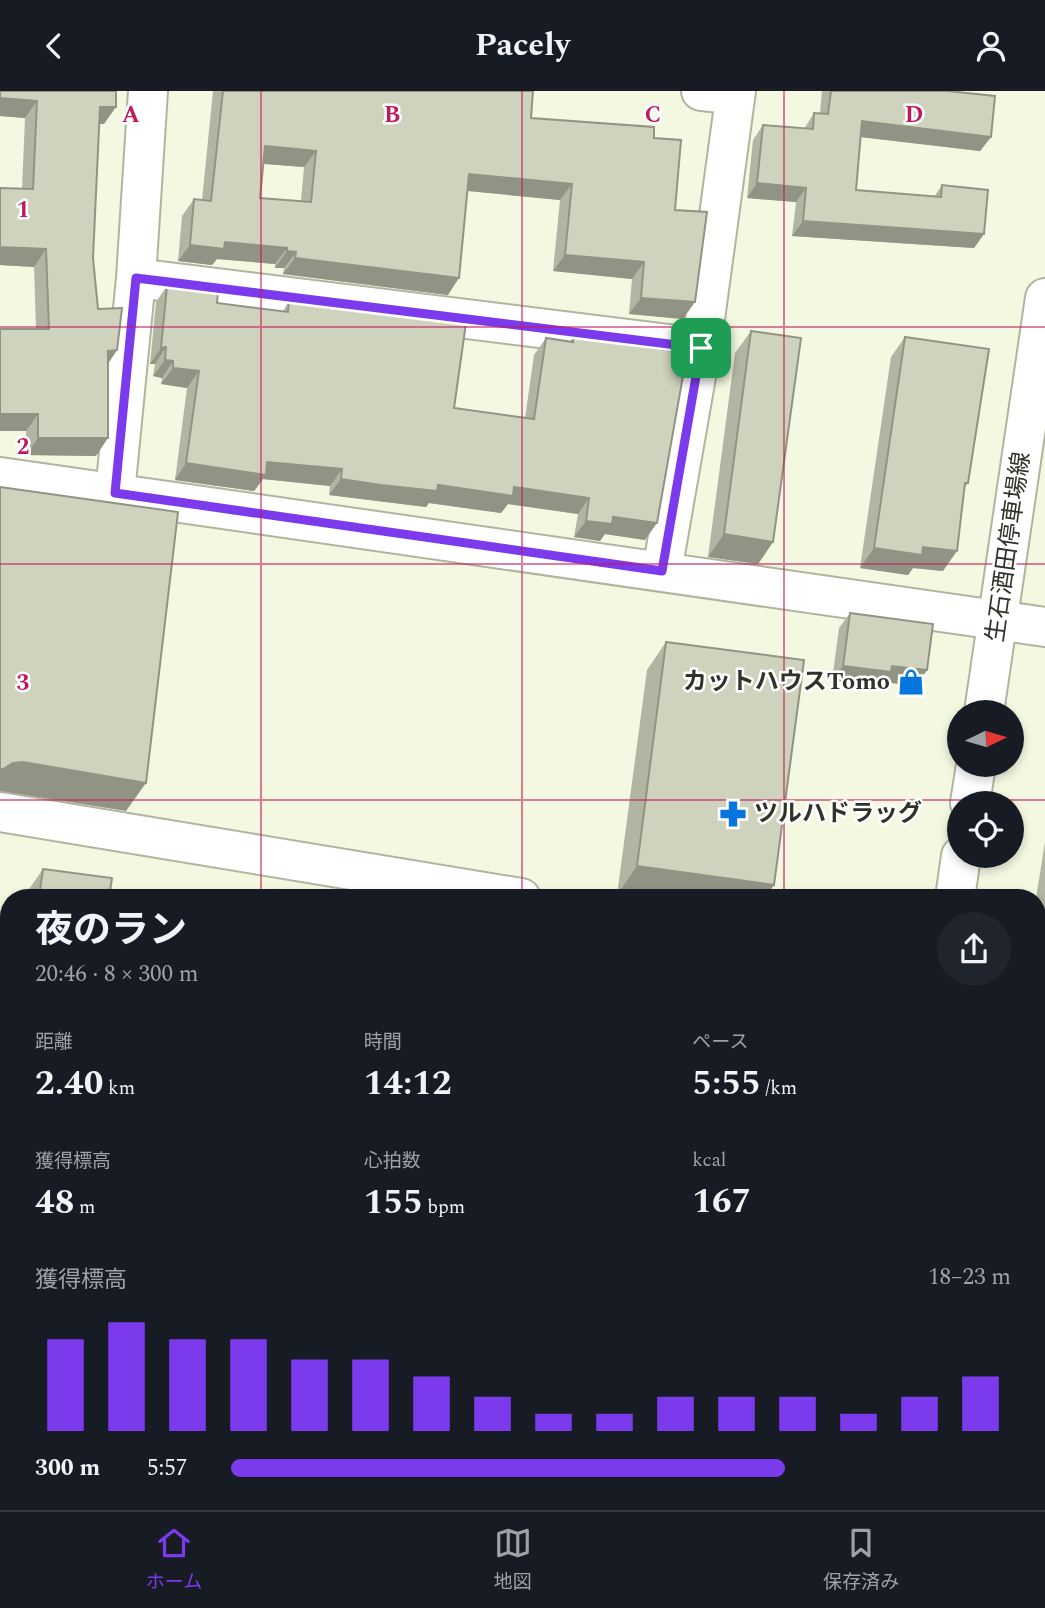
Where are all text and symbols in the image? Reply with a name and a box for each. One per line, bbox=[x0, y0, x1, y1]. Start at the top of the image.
text: Pacely bbox=[475, 21, 570, 70]
icon: back bbox=[35, 27, 73, 65]
icon: person bbox=[972, 27, 1010, 65]
text: A bbox=[122, 98, 140, 133]
text: B bbox=[384, 98, 400, 133]
text: C bbox=[645, 98, 661, 133]
text: D bbox=[905, 98, 923, 133]
text: 1 bbox=[17, 193, 29, 228]
pin bbox=[671, 318, 731, 378]
icon: arrive bbox=[682, 329, 720, 367]
text: 2 bbox=[17, 430, 30, 465]
street label: 生石酒田停車場線 bbox=[978, 449, 1040, 645]
place label: カットハウスTomo bbox=[683, 664, 890, 700]
text: 3 bbox=[17, 666, 30, 701]
shop icon: カットハウスTomo bbox=[896, 667, 926, 697]
north arrow bbox=[947, 700, 1024, 777]
map controls bbox=[947, 700, 1024, 868]
button: locate bbox=[947, 791, 1024, 868]
place label: ツルハドラッグ bbox=[754, 796, 922, 832]
pharmacy icon: ツルハドラッグ bbox=[718, 799, 748, 829]
text: 夜のラン bbox=[35, 902, 187, 960]
button: share bbox=[937, 912, 1011, 986]
text: 20:46 · 8 × 300 m bbox=[35, 957, 199, 992]
text: 距離 bbox=[35, 1028, 73, 1057]
text: 時間 bbox=[364, 1028, 402, 1057]
text: ペース bbox=[692, 1028, 748, 1057]
text: 2.40 bbox=[35, 1057, 103, 1110]
text: 14:12 bbox=[364, 1057, 452, 1110]
text: 5:55 bbox=[692, 1057, 761, 1110]
text: km bbox=[103, 1074, 135, 1103]
text: /km bbox=[761, 1074, 797, 1103]
text: kcal bbox=[692, 1146, 726, 1175]
text: 獲得標高 bbox=[35, 1147, 111, 1176]
text: 心拍数 bbox=[364, 1147, 421, 1176]
text: 167 bbox=[692, 1175, 751, 1228]
text: 48 bbox=[35, 1176, 74, 1229]
text: 155 bbox=[364, 1176, 423, 1229]
text: m bbox=[74, 1193, 95, 1222]
text: bpm bbox=[423, 1193, 465, 1222]
text: 18–23 m bbox=[928, 1260, 1011, 1295]
text: 獲得標高 bbox=[35, 1263, 127, 1298]
text: 300 m bbox=[35, 1451, 100, 1486]
text: 5:57 bbox=[147, 1451, 187, 1486]
tab: ホーム bbox=[146, 1524, 202, 1597]
tab: 地図 bbox=[494, 1524, 532, 1597]
tab: 保存済み bbox=[823, 1524, 899, 1597]

